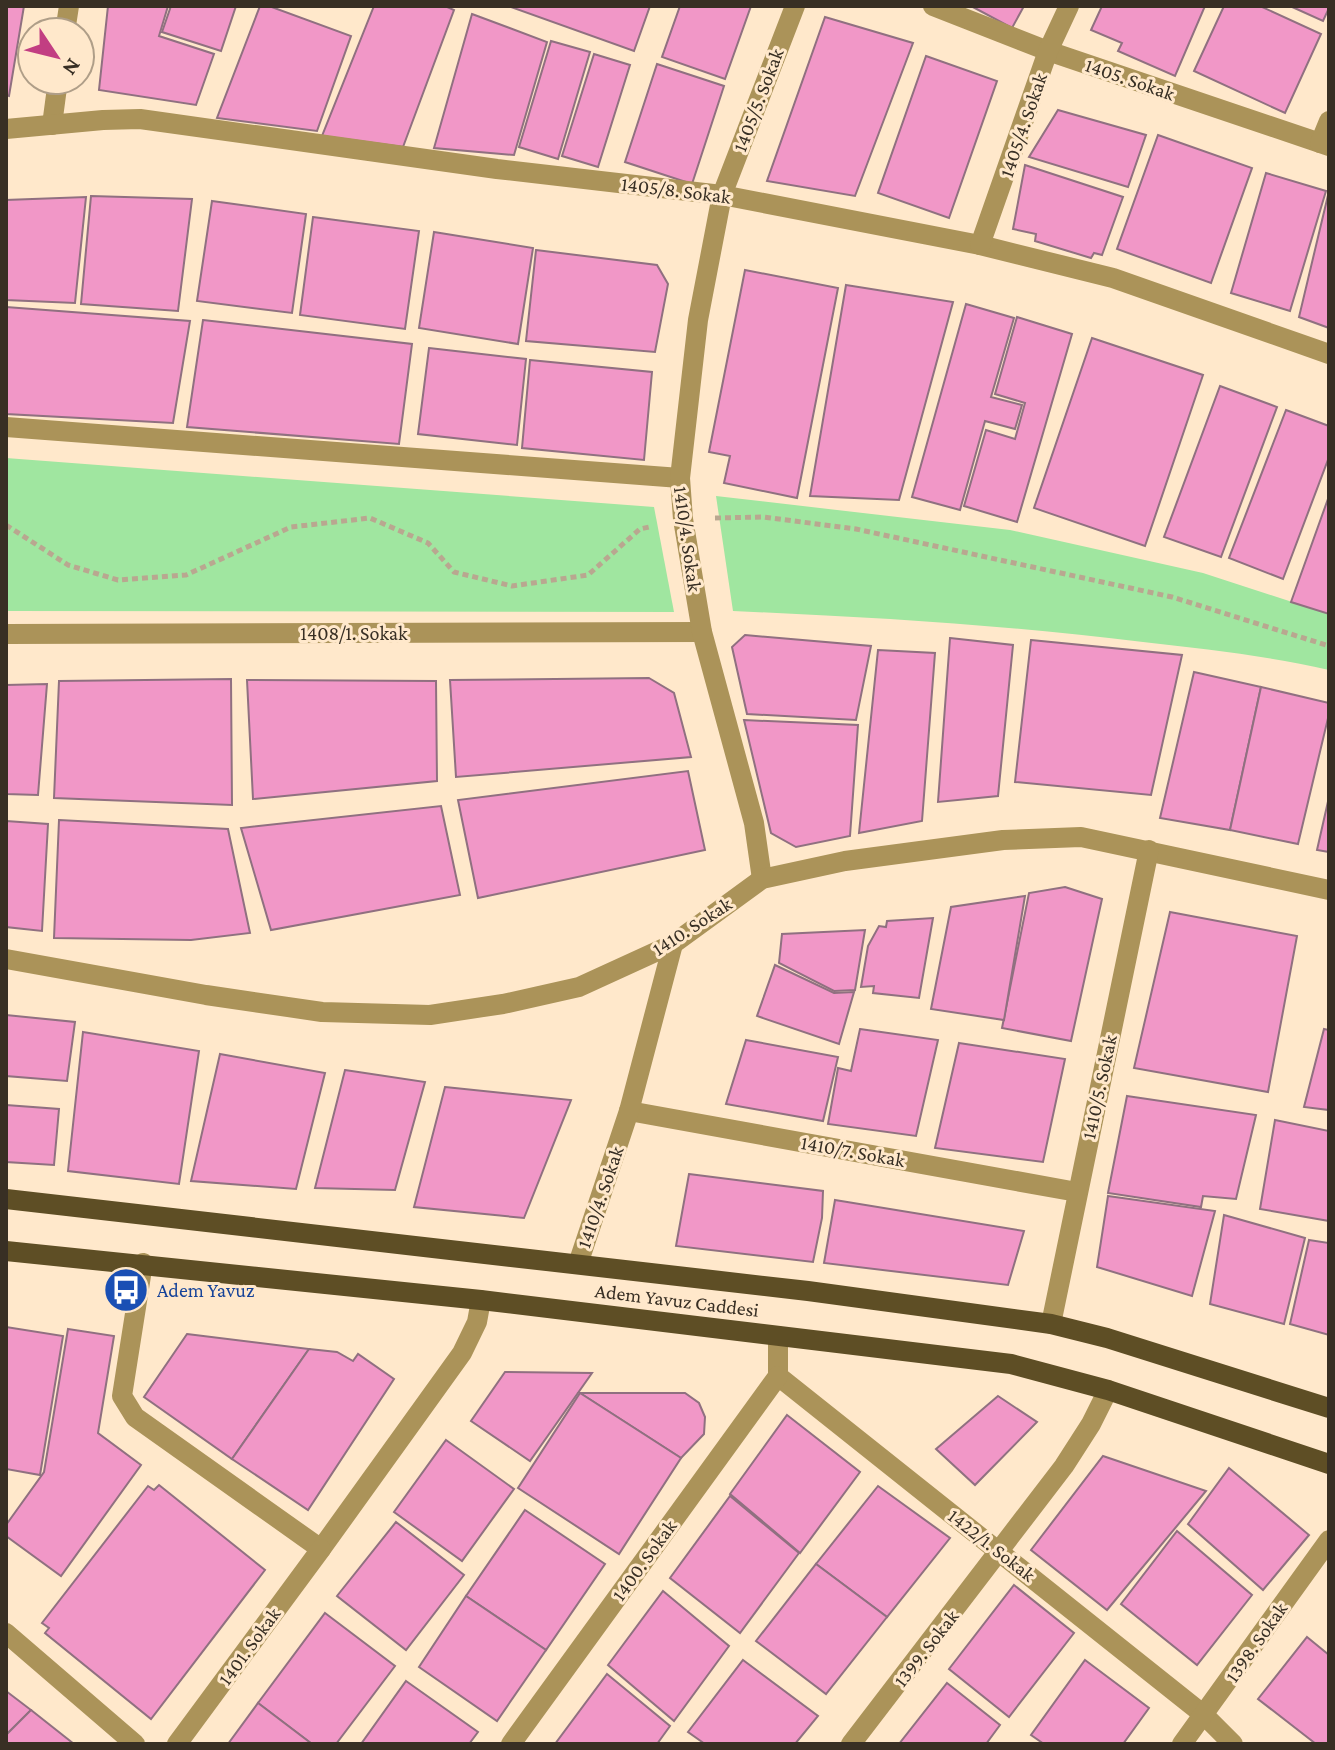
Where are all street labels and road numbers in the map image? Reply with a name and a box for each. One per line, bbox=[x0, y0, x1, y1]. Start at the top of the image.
street label: 1405/5. Sokak bbox=[728, 45, 788, 155]
street label: 1405. Sokak bbox=[1082, 53, 1178, 105]
street label: 1405/4. Sokak bbox=[995, 69, 1051, 180]
street label: 1405/8. Sokak bbox=[620, 172, 732, 208]
street label: 1410/4. Sokak bbox=[670, 485, 706, 594]
street label: 1408/1. Sokak bbox=[300, 622, 408, 644]
street label: 1410. Sokak bbox=[648, 892, 736, 960]
street label: 1410/5. Sokak bbox=[1077, 1032, 1121, 1141]
street label: 1410/7. Sokak bbox=[799, 1131, 907, 1171]
street label: 1410/4. Sokak bbox=[572, 1143, 628, 1251]
street label: Adem Yavuz Caddesi bbox=[594, 1279, 760, 1321]
street label: 1422/1. Sokak bbox=[944, 1504, 1040, 1586]
street label: 1400. Sokak bbox=[607, 1515, 681, 1605]
street label: 1398. Sokak bbox=[1220, 1597, 1292, 1686]
street label: 1401. Sokak bbox=[213, 1602, 285, 1689]
street label: 1399. Sokak bbox=[889, 1605, 963, 1691]

